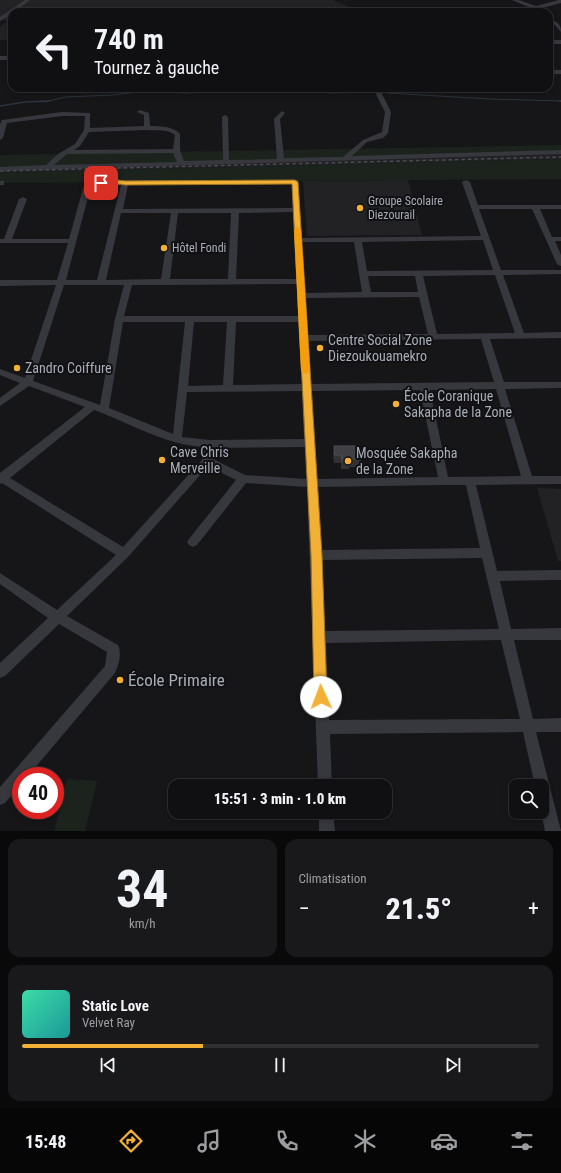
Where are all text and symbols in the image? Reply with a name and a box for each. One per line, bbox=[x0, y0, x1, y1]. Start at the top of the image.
text: 740 m bbox=[94, 23, 164, 56]
icon: left bbox=[28, 24, 80, 76]
text: Tournez à gauche bbox=[94, 57, 219, 78]
pin bbox=[84, 166, 118, 200]
icon: arrive bbox=[90, 172, 112, 194]
place label: Groupe Scolaire Diezourail bbox=[368, 194, 443, 222]
marker: Groupe Scolaire Diezourail bbox=[355, 203, 365, 213]
place label: Hôtel Fondi bbox=[172, 241, 226, 255]
marker: Hôtel Fondi bbox=[159, 243, 169, 253]
place label: Centre Social Zone Diezoukouamekro bbox=[328, 332, 432, 364]
marker: Centre Social Zone Diezoukouamekro bbox=[315, 343, 325, 353]
place label: Zandro Coiffure bbox=[25, 360, 112, 376]
marker: Zandro Coiffure bbox=[12, 363, 22, 373]
place label: École Coranique Sakapha de la Zone bbox=[404, 387, 512, 420]
marker: École Coranique Sakapha de la Zone bbox=[391, 399, 401, 409]
place label: Cave Chris Merveille bbox=[170, 444, 229, 476]
place label: Mosquée Sakapha de la Zone bbox=[356, 445, 457, 477]
marker: Cave Chris Merveille bbox=[157, 455, 167, 465]
marker: Mosquée Sakapha de la Zone bbox=[343, 456, 353, 466]
place label: École Primaire bbox=[128, 670, 225, 690]
marker: École Primaire bbox=[115, 675, 125, 685]
position arrow bbox=[300, 676, 342, 718]
speed limit sign: 40 bbox=[12, 767, 64, 819]
map controls bbox=[509, 779, 549, 819]
button: search bbox=[509, 779, 549, 819]
text: 15:51 · 3 min · 1.0 km bbox=[214, 790, 346, 808]
text: 34 bbox=[116, 859, 169, 920]
text: Climatisation bbox=[299, 871, 367, 886]
text: 21.5° bbox=[386, 891, 452, 926]
text: − bbox=[299, 896, 310, 921]
text: + bbox=[528, 896, 539, 921]
text: km/h bbox=[129, 916, 156, 931]
text: Static Love bbox=[82, 997, 149, 1015]
text: Velvet Ray bbox=[82, 1015, 135, 1030]
icon: previous bbox=[97, 1054, 119, 1076]
icon: pause bbox=[269, 1054, 291, 1076]
icon: next bbox=[442, 1054, 464, 1076]
icon: directions bbox=[117, 1127, 145, 1155]
icon: music bbox=[195, 1127, 223, 1155]
icon: phone bbox=[273, 1127, 301, 1155]
icon: climate bbox=[351, 1127, 379, 1155]
icon: car bbox=[430, 1127, 458, 1155]
icon: filters bbox=[508, 1127, 536, 1155]
text: 15:48 bbox=[25, 1131, 66, 1152]

